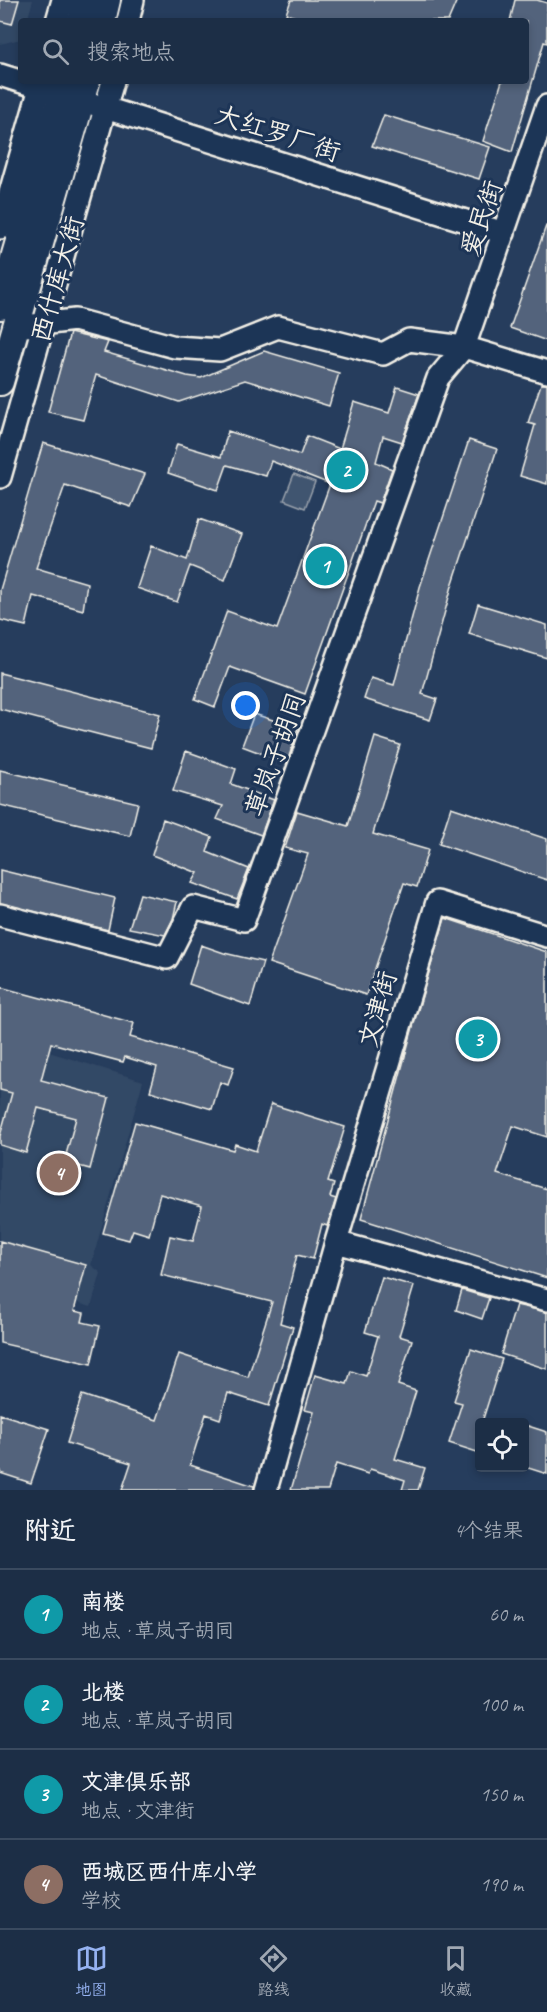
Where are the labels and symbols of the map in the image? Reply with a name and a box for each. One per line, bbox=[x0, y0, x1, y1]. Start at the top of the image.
street label: 大红罗厂街 bbox=[211, 98, 345, 169]
street label: 爱民街 bbox=[453, 176, 510, 260]
street label: 西什库大街 bbox=[24, 212, 91, 346]
pin: 2 bbox=[326, 448, 366, 492]
pin: 1 bbox=[306, 544, 344, 588]
street label: 草岚子胡同 bbox=[238, 687, 313, 821]
your location bbox=[231, 691, 260, 720]
street label: 文津街 bbox=[351, 967, 404, 1051]
pin: 3 bbox=[458, 1016, 498, 1062]
pin: 4 bbox=[40, 1150, 78, 1196]

